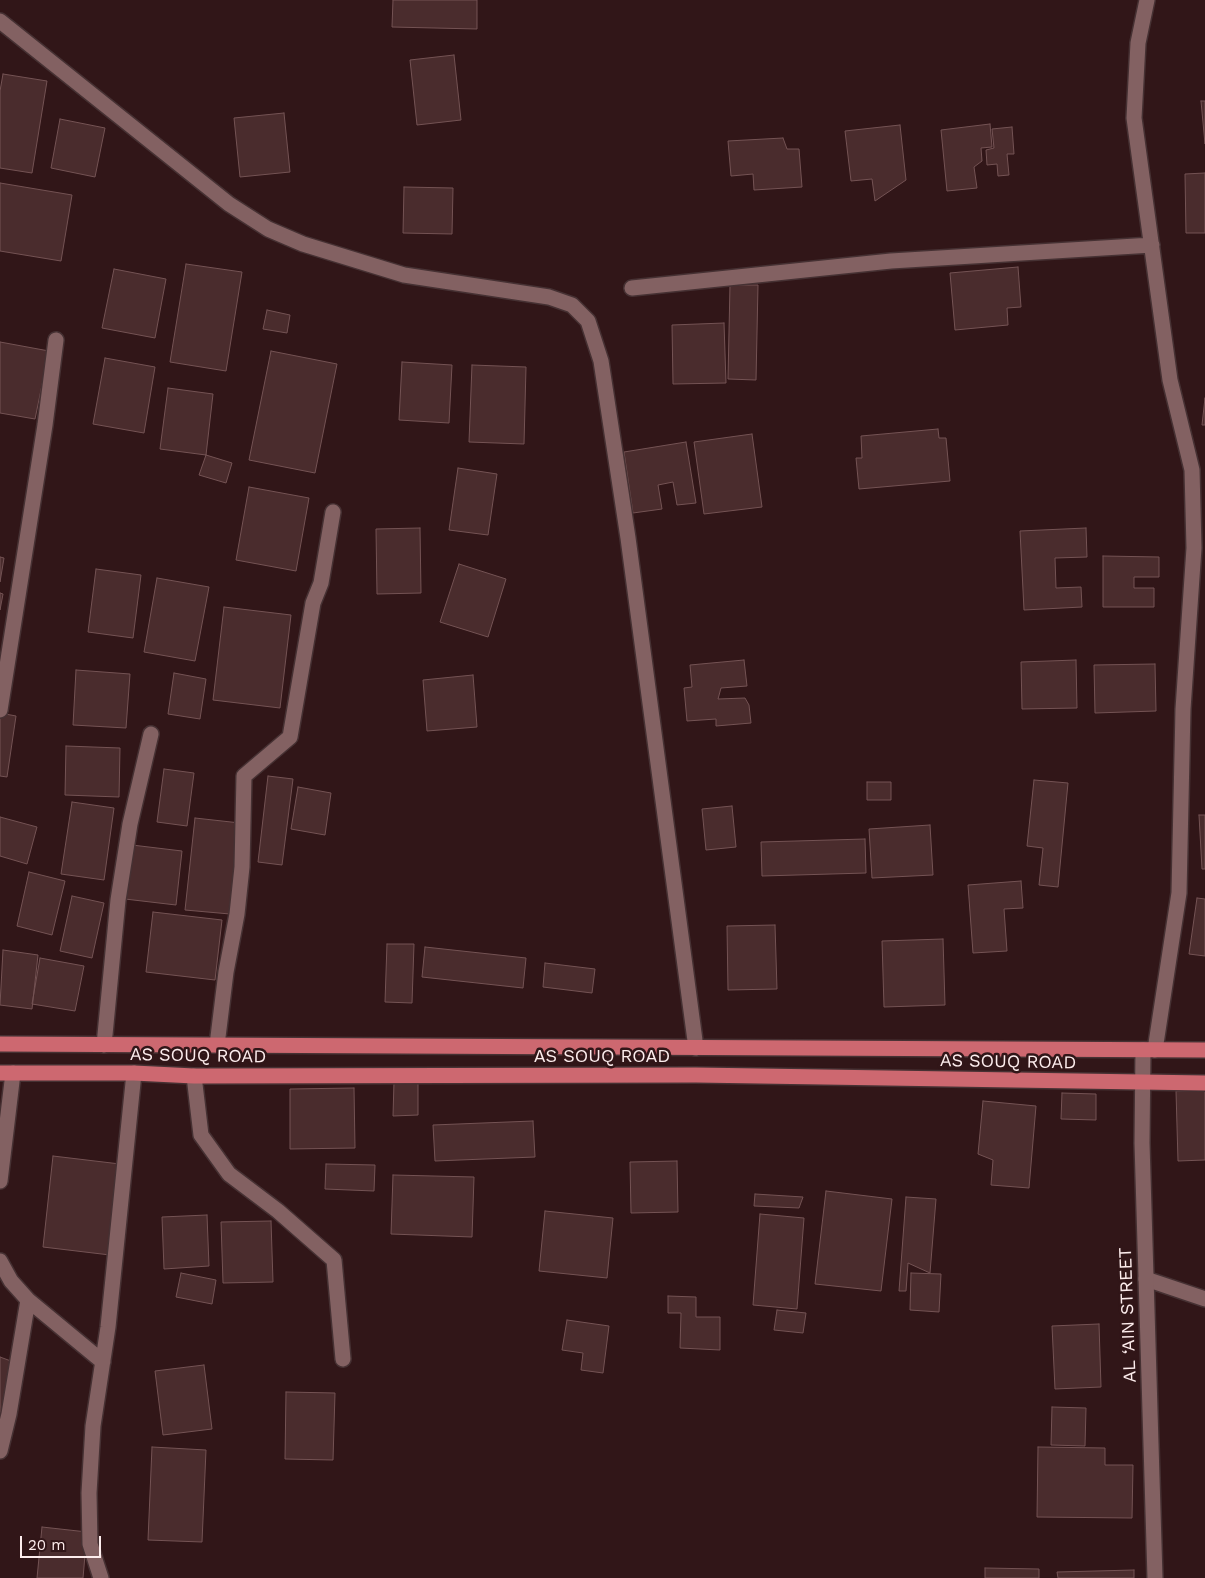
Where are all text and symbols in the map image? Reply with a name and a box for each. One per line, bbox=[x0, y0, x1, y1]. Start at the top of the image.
street label: AS SOUQ ROAD bbox=[130, 1044, 266, 1068]
street label: AS SOUQ ROAD bbox=[534, 1046, 670, 1068]
street label: AS SOUQ ROAD bbox=[940, 1050, 1076, 1074]
street label: AL ‘AIN STREET bbox=[1115, 1247, 1141, 1383]
scale bar bbox=[22, 1526, 104, 1558]
text: 20 m bbox=[28, 1536, 66, 1554]

